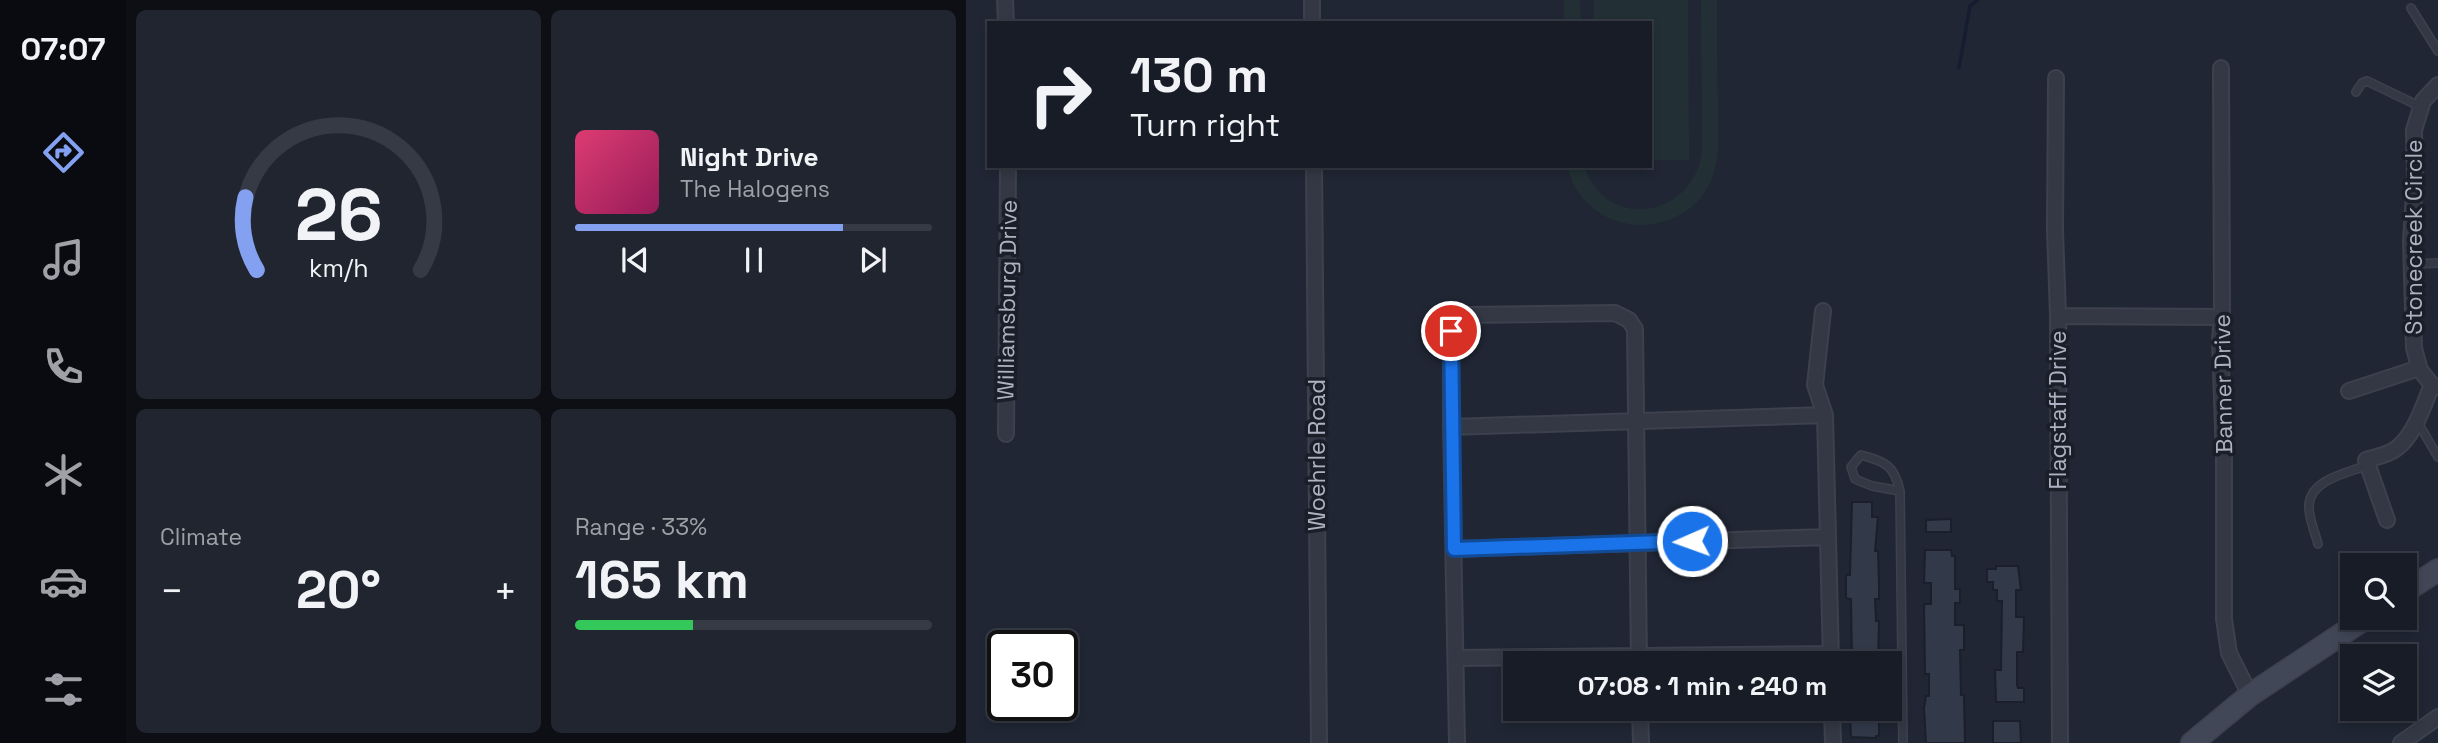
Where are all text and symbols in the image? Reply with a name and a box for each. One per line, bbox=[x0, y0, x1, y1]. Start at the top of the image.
text: 07:07 bbox=[20, 29, 106, 69]
text: 130 m bbox=[1130, 44, 1268, 106]
icon: right bbox=[1015, 49, 1106, 140]
text: Turn right bbox=[1130, 105, 1280, 145]
icon: directions bbox=[39, 128, 88, 177]
street label: Stonecreek Circle bbox=[2399, 139, 2429, 335]
text: Night Drive bbox=[680, 140, 818, 174]
text: 26 bbox=[294, 169, 383, 262]
text: The Halogens bbox=[680, 174, 830, 204]
street label: Williamsburg Drive bbox=[990, 199, 1024, 401]
icon: music bbox=[39, 235, 88, 284]
icon: previous bbox=[616, 241, 654, 279]
icon: pause bbox=[735, 241, 773, 279]
icon: next bbox=[854, 241, 892, 279]
text: km/h bbox=[309, 252, 368, 284]
pin bbox=[1421, 301, 1481, 361]
icon: arrive bbox=[1432, 312, 1470, 350]
street label: Banner Drive bbox=[2207, 314, 2239, 454]
street label: Flagstaff Drive bbox=[2043, 330, 2073, 490]
icon: phone bbox=[39, 342, 88, 391]
street label: Woehrle Road bbox=[1302, 379, 1332, 531]
icon: climate bbox=[39, 450, 88, 499]
position arrow bbox=[1655, 504, 1729, 578]
text: Range · 33% bbox=[575, 512, 707, 542]
text: Climate bbox=[160, 522, 242, 552]
text: 165 km bbox=[575, 547, 749, 613]
map controls bbox=[2340, 553, 2417, 721]
button: search bbox=[2340, 553, 2417, 630]
icon: car bbox=[39, 557, 88, 606]
text: 20° bbox=[296, 557, 381, 623]
text: − bbox=[160, 567, 184, 615]
text: + bbox=[493, 567, 517, 615]
speed limit sign: 30 bbox=[987, 630, 1078, 721]
button: layers bbox=[2340, 644, 2417, 721]
icon: filters bbox=[39, 665, 88, 714]
text: 07:08 · 1 min · 240 m bbox=[1578, 669, 1827, 703]

